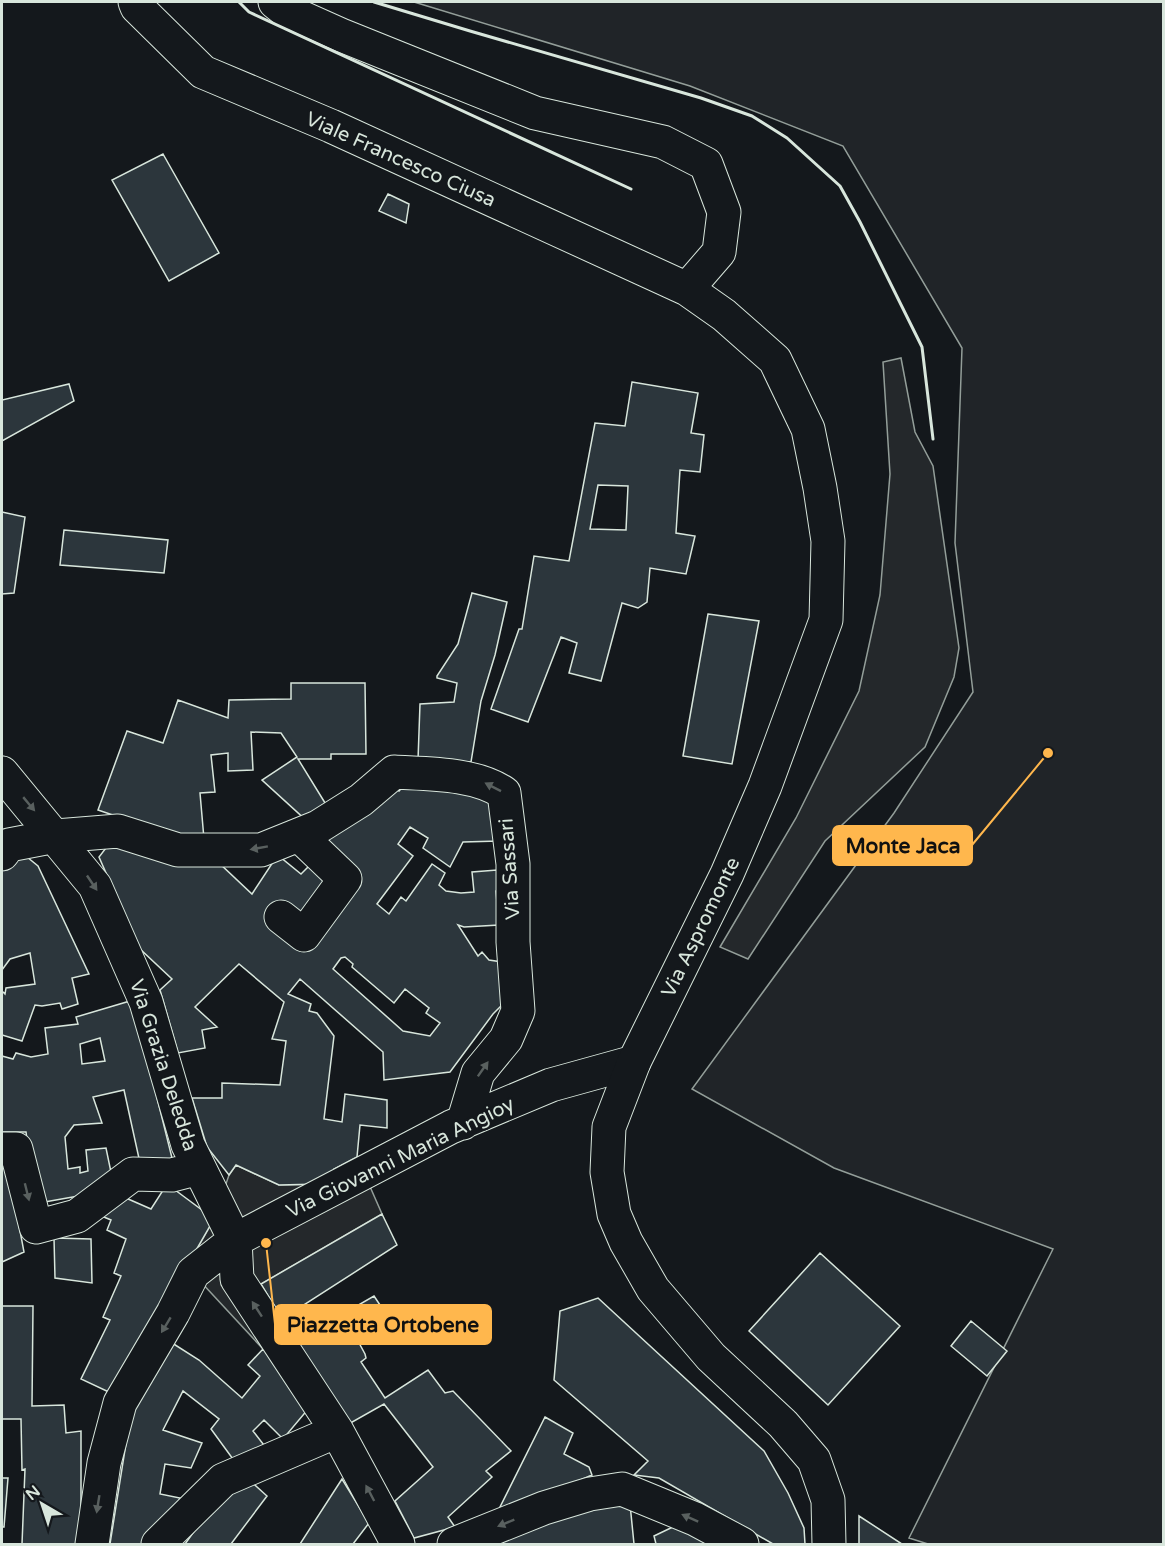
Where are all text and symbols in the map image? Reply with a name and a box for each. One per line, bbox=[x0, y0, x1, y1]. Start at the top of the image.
street label: Viale Francesco Ciusa bbox=[302, 107, 499, 213]
one-way arrow bbox=[484, 782, 501, 792]
one-way arrow bbox=[22, 796, 35, 812]
street label: Via Sassari bbox=[494, 817, 526, 921]
callout: Monte Jaca bbox=[833, 826, 972, 865]
text: Monte Jaca bbox=[845, 834, 961, 859]
one-way arrow bbox=[249, 844, 268, 853]
street label: Via Aspromonte bbox=[657, 853, 745, 1001]
one-way arrow bbox=[86, 874, 97, 891]
street label: Via Grazia Deledda bbox=[124, 976, 202, 1154]
one-way arrow bbox=[477, 1061, 489, 1077]
street label: Via Giovanni Maria Angioy bbox=[283, 1092, 518, 1224]
one-way arrow bbox=[23, 1183, 32, 1201]
one-way arrow bbox=[251, 1302, 263, 1318]
callout: Piazzetta Ortobene bbox=[275, 1305, 491, 1344]
text: Piazzetta Ortobene bbox=[287, 1313, 479, 1338]
one-way arrow bbox=[161, 1316, 171, 1333]
north arrow bbox=[12, 1474, 72, 1534]
text: N bbox=[22, 1481, 44, 1505]
one-way arrow bbox=[366, 1484, 376, 1502]
one-way arrow bbox=[93, 1495, 102, 1514]
one-way arrow bbox=[682, 1513, 699, 1522]
one-way arrow bbox=[497, 1518, 515, 1528]

